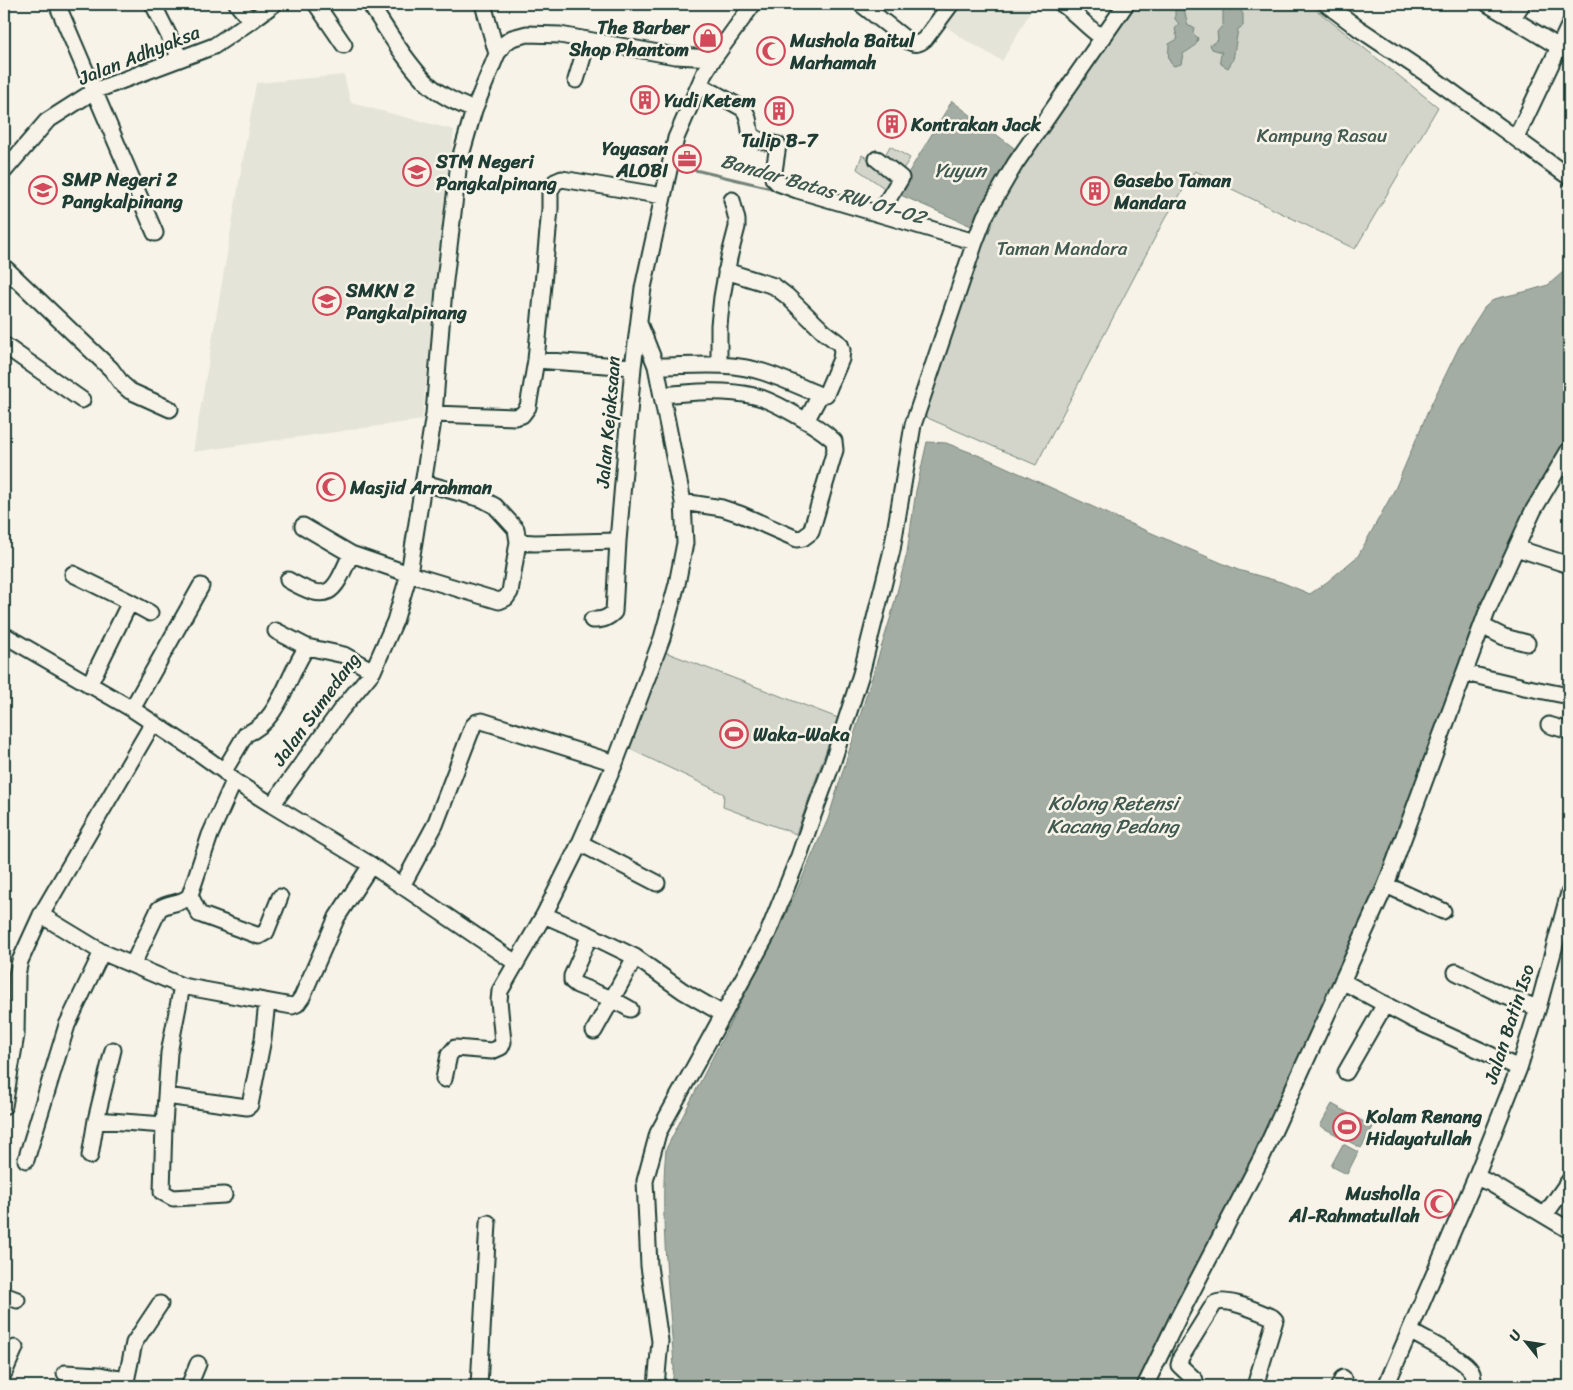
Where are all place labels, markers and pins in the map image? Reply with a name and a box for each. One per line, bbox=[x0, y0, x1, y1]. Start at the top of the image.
place label: The Barber Shop Phantom bbox=[568, 11, 691, 66]
shop icon: The Barber Shop Phantom bbox=[693, 23, 723, 53]
place label: Mushola Baitul Marhamah bbox=[789, 24, 916, 79]
mosque icon: Mushola Baitul Marhamah bbox=[756, 36, 786, 66]
place label: Yudi Ketem bbox=[664, 84, 757, 117]
building icon: Yudi Ketem bbox=[630, 85, 660, 115]
building icon: Tulip B-7 bbox=[764, 96, 794, 126]
place label: Kontrakan Jack bbox=[910, 108, 1042, 141]
building icon: Kontrakan Jack bbox=[877, 109, 907, 139]
place label: Tulip B-7 bbox=[741, 124, 819, 157]
place label: Yayasan ALOBI bbox=[602, 132, 669, 187]
office icon: Yayasan ALOBI bbox=[672, 144, 702, 174]
place label: STM Negeri Pangkalpinang bbox=[435, 145, 557, 200]
school or university icon: STM Negeri Pangkalpinang bbox=[402, 157, 432, 187]
place label: SMP Negeri 2 Pangkalpinang bbox=[61, 163, 183, 218]
place label: Gasebo Taman Mandara bbox=[1113, 164, 1232, 219]
school or university icon: SMP Negeri 2 Pangkalpinang bbox=[28, 175, 58, 205]
building icon: Gasebo Taman Mandara bbox=[1080, 176, 1110, 206]
place label: SMKN 2 Pangkalpinang bbox=[345, 274, 467, 329]
school or university icon: SMKN 2 Pangkalpinang bbox=[312, 286, 342, 316]
place label: Masjid Arrahman bbox=[349, 471, 493, 504]
mosque icon: Masjid Arrahman bbox=[316, 472, 346, 502]
place label: Waka-Waka bbox=[753, 718, 850, 751]
sports icon: Waka-Waka bbox=[719, 719, 749, 749]
place label: Kolam Renang Hidayatullah bbox=[1365, 1100, 1482, 1155]
sports icon: Kolam Renang Hidayatullah bbox=[1332, 1112, 1362, 1142]
place label: Musholla Al-Rahmatullah bbox=[1288, 1177, 1420, 1232]
mosque icon: Musholla Al-Rahmatullah bbox=[1424, 1189, 1454, 1219]

